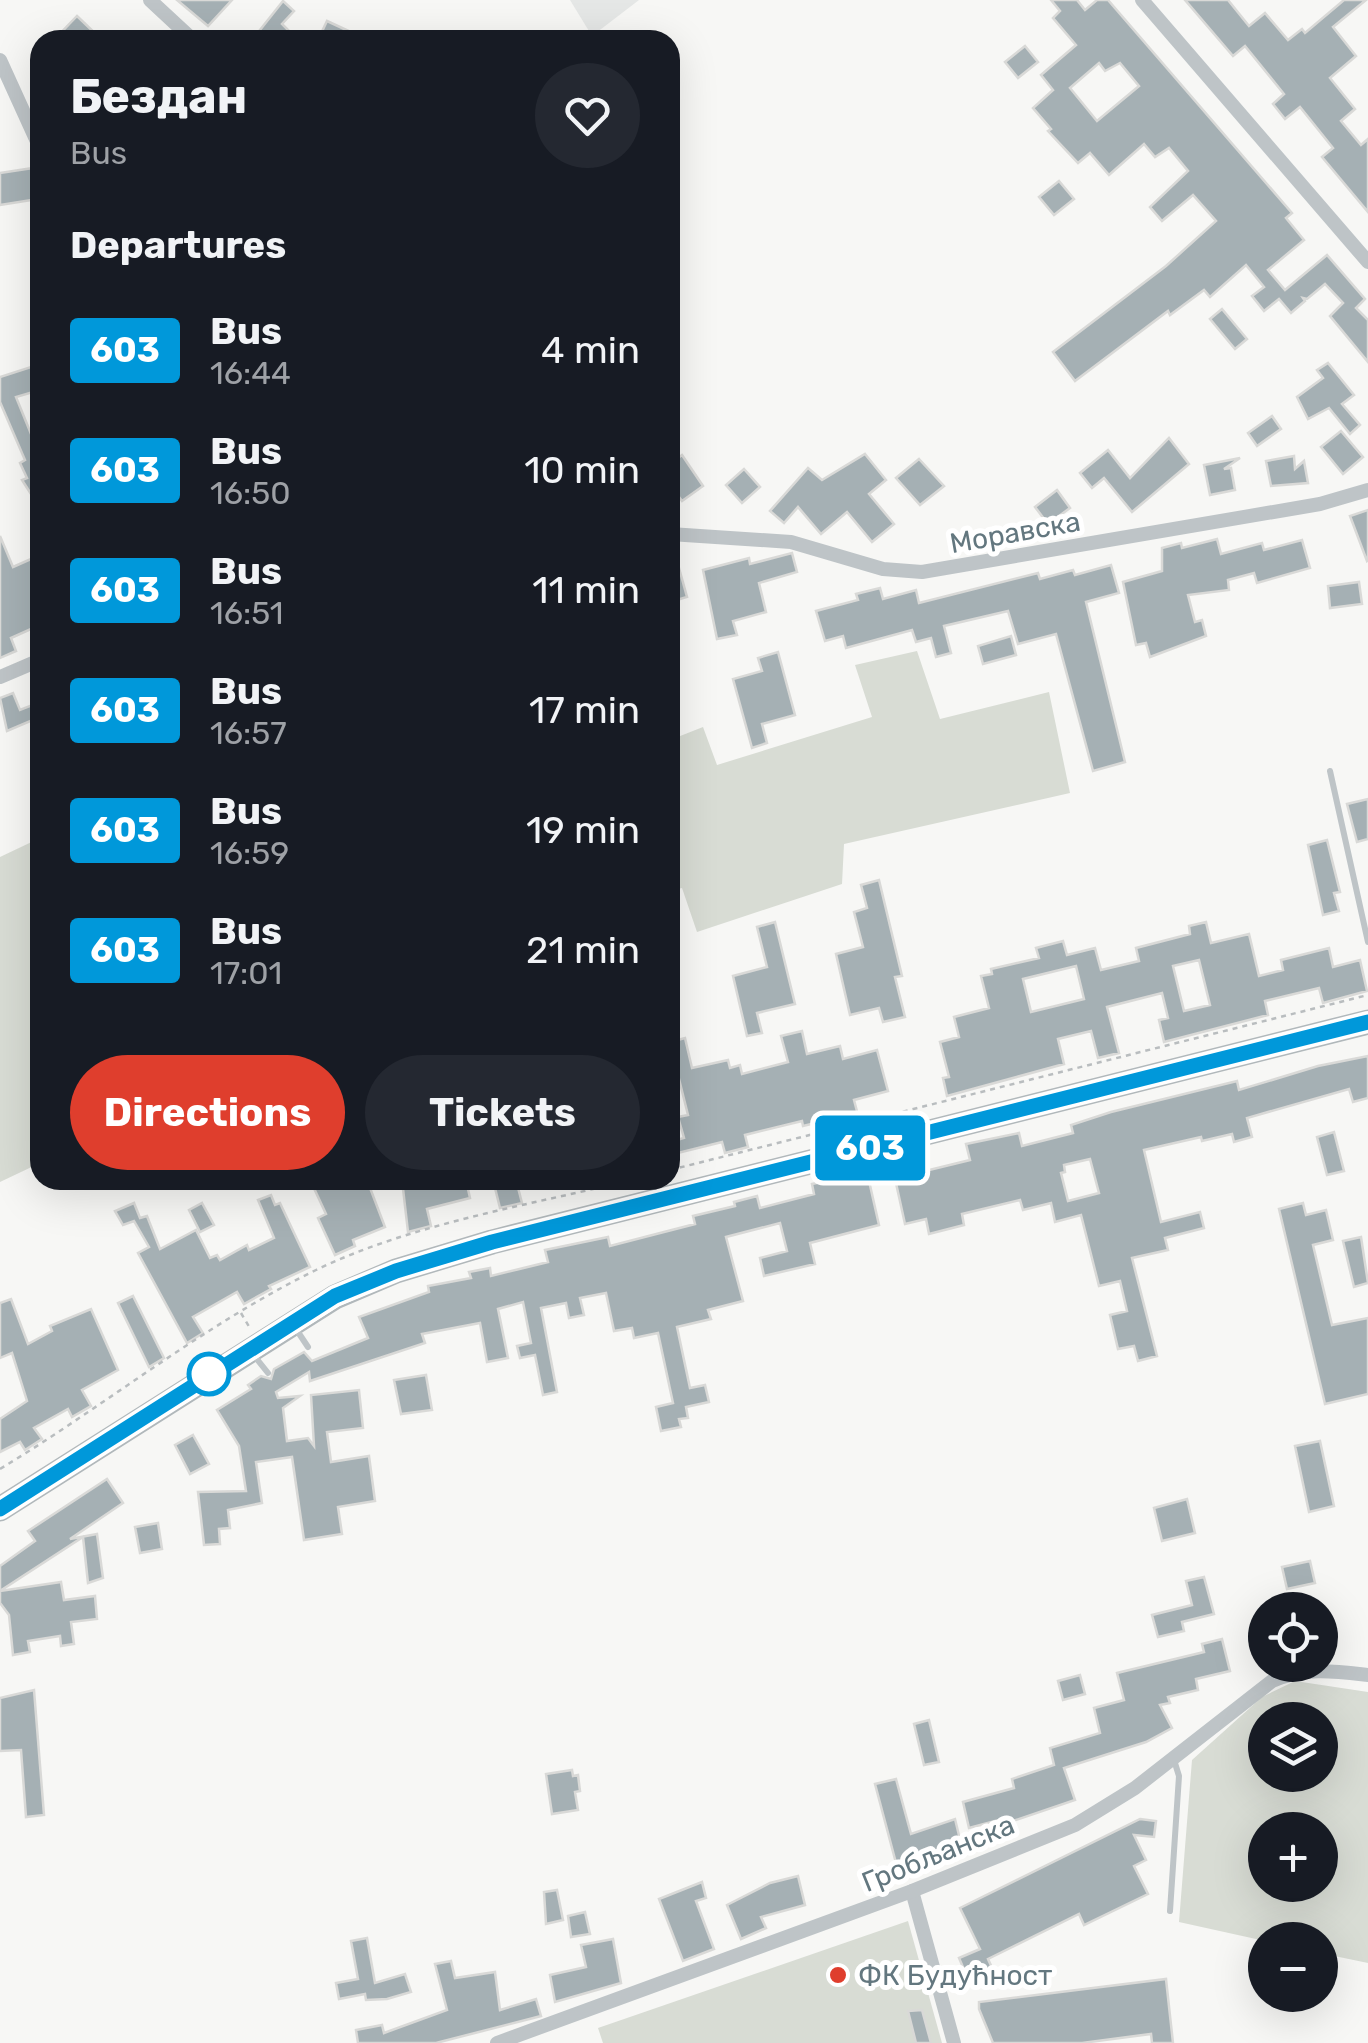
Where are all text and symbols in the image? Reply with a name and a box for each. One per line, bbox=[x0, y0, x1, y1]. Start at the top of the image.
button: heart bbox=[535, 63, 640, 168]
text: Бездан bbox=[70, 68, 247, 125]
text: Bus bbox=[70, 134, 127, 172]
text: Departures bbox=[70, 222, 286, 268]
text: Bus bbox=[210, 308, 282, 354]
text: 4 min bbox=[541, 327, 640, 373]
text: 603 bbox=[90, 329, 160, 371]
text: 16:44 bbox=[210, 354, 291, 392]
text: Bus bbox=[210, 428, 282, 474]
text: 10 min bbox=[524, 447, 640, 493]
text: 603 bbox=[90, 449, 160, 491]
text: 16:50 bbox=[210, 474, 291, 512]
street label: Моравска bbox=[947, 505, 1083, 560]
text: Bus bbox=[210, 548, 282, 594]
text: 11 min bbox=[532, 567, 640, 613]
text: 603 bbox=[90, 569, 160, 611]
text: 16:51 bbox=[210, 594, 283, 632]
text: Bus bbox=[210, 668, 282, 714]
text: 17 min bbox=[529, 687, 640, 733]
text: 603 bbox=[90, 689, 160, 731]
text: 16:57 bbox=[210, 714, 287, 752]
text: Bus bbox=[210, 788, 282, 834]
text: 19 min bbox=[526, 807, 640, 853]
text: 603 bbox=[90, 809, 160, 851]
text: 16:59 bbox=[210, 834, 289, 872]
text: Bus bbox=[210, 908, 282, 954]
text: 21 min bbox=[526, 927, 640, 973]
text: 603 bbox=[90, 929, 160, 971]
text: 17:01 bbox=[210, 954, 282, 992]
button: Directions bbox=[70, 1055, 345, 1170]
button: Tickets bbox=[365, 1055, 640, 1170]
line badge: 603 bbox=[812, 1116, 928, 1180]
text: 603 bbox=[835, 1127, 905, 1169]
unlabelled marker bbox=[188, 1353, 230, 1395]
map controls bbox=[1248, 1592, 1338, 2012]
button: locate bbox=[1248, 1592, 1338, 1682]
button: layers bbox=[1248, 1702, 1338, 1792]
street label: Гробљанска bbox=[857, 1808, 1019, 1899]
button: + bbox=[1248, 1812, 1338, 1902]
button: − bbox=[1248, 1922, 1338, 2012]
place label: ФК Будућност bbox=[858, 1959, 1052, 1992]
marker: ФК Будућност bbox=[827, 1964, 849, 1986]

